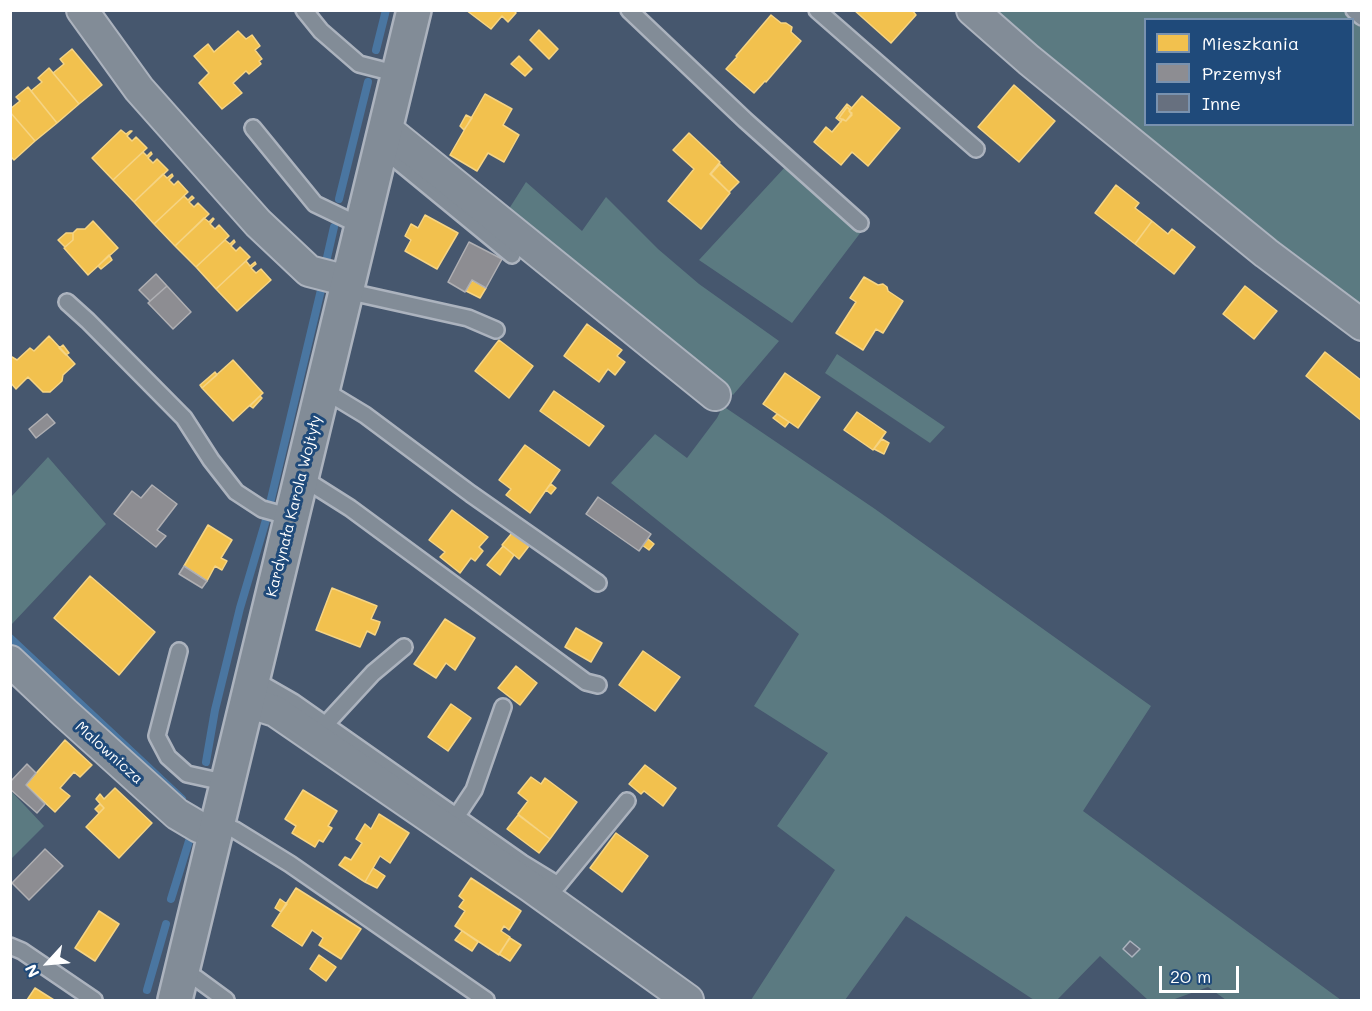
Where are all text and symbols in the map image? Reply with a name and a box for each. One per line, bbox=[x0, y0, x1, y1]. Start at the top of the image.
legend bbox=[1144, 18, 1354, 126]
text: Mieszkania bbox=[1202, 31, 1299, 55]
text: Przemysł bbox=[1202, 61, 1281, 85]
text: Inne bbox=[1202, 91, 1241, 115]
street label: Kardynała Karola Wojtyły bbox=[263, 413, 325, 599]
street label: Malownicza bbox=[71, 718, 147, 788]
north arrow bbox=[18, 933, 78, 993]
scale bar bbox=[1162, 954, 1242, 992]
text: N bbox=[19, 961, 43, 981]
text: 20 m bbox=[1170, 964, 1211, 988]

